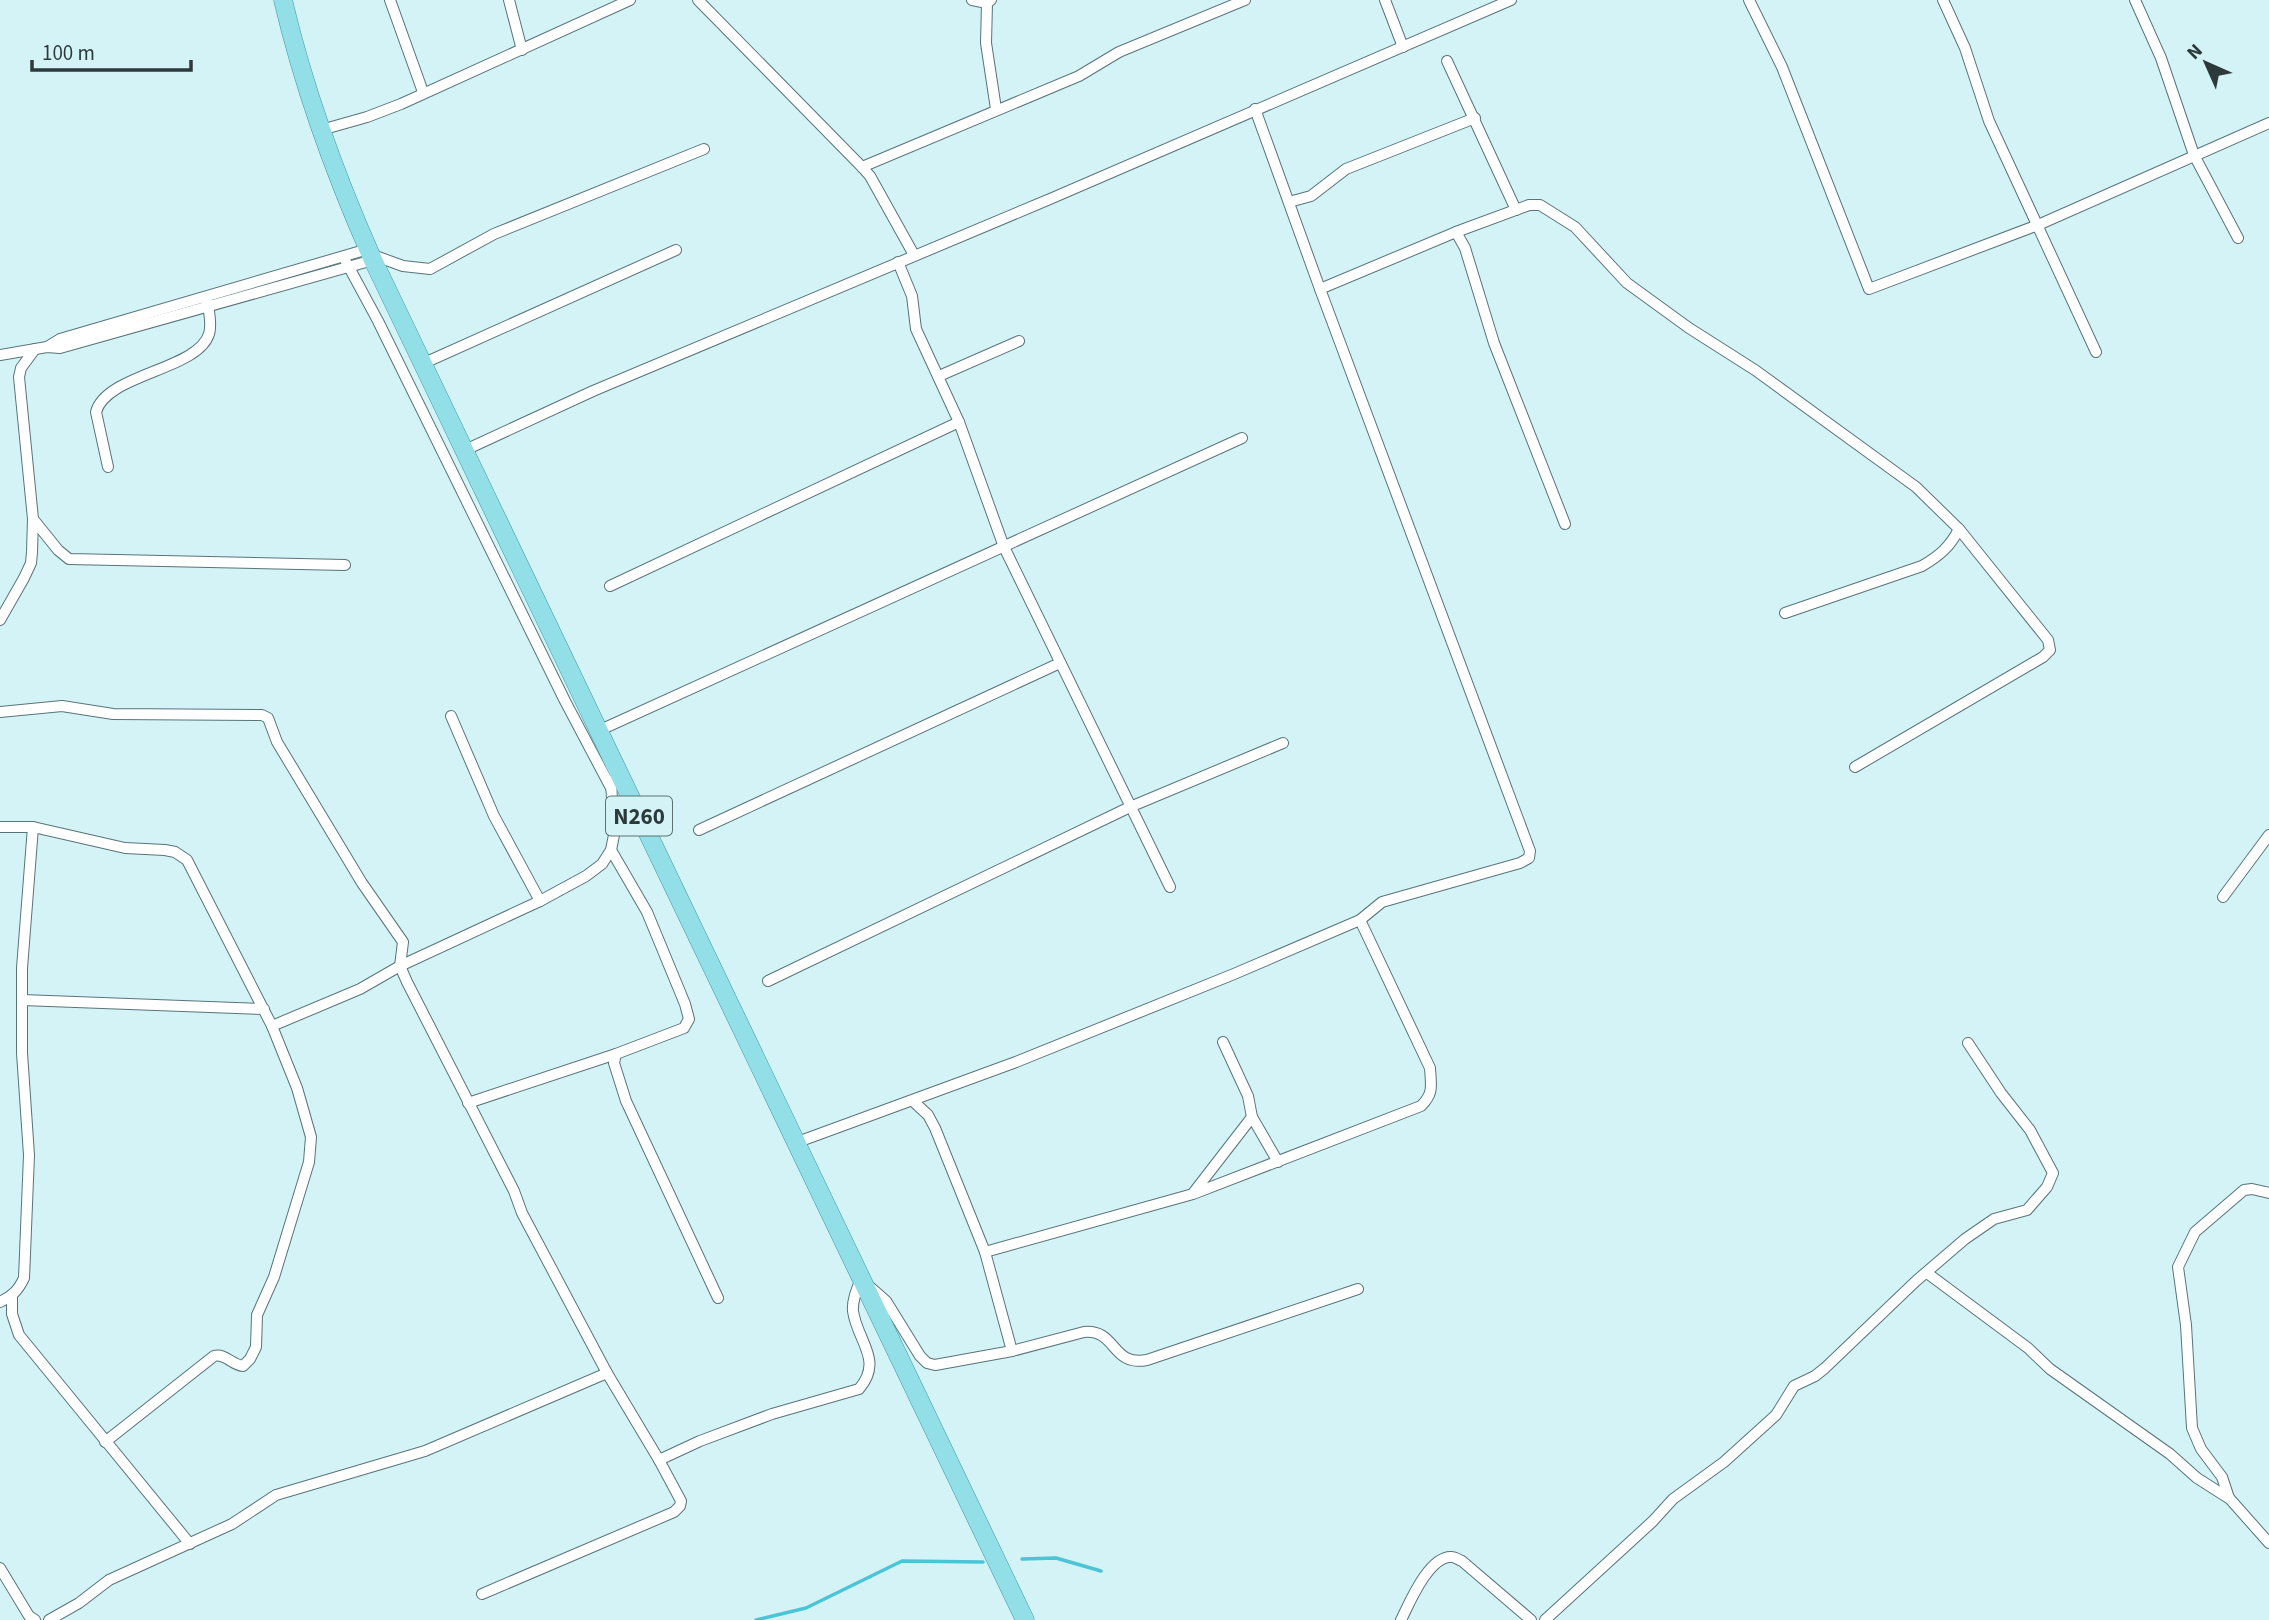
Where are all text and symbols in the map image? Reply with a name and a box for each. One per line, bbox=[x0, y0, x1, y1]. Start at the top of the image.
scale bar bbox=[32, 28, 191, 72]
north arrow bbox=[2171, 28, 2241, 98]
text: 100 m bbox=[42, 38, 95, 68]
text: N bbox=[2181, 38, 2209, 66]
road number: N260 bbox=[606, 796, 672, 836]

